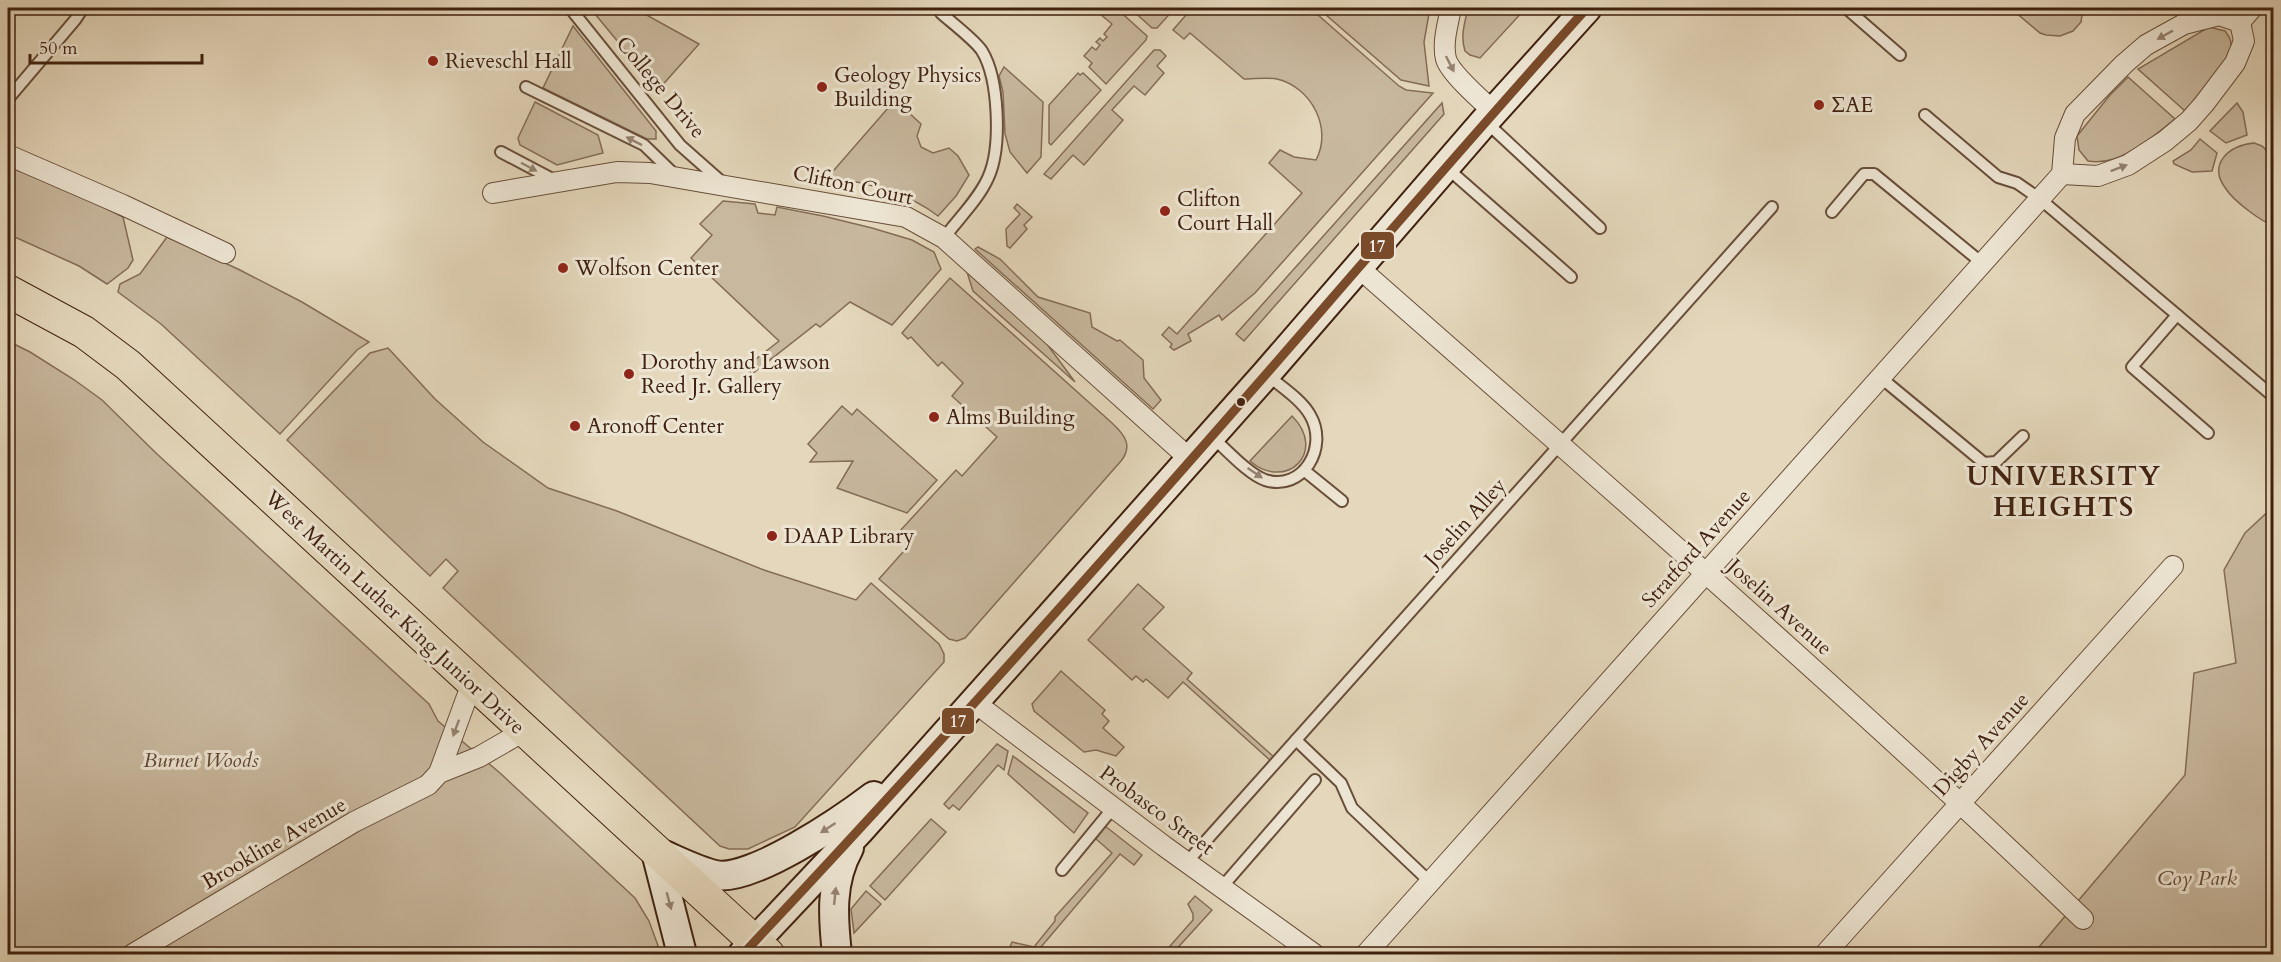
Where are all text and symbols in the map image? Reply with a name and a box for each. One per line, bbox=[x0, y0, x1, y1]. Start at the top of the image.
scale bar bbox=[30, 27, 202, 65]
street label: College Drive bbox=[609, 30, 712, 145]
one-way arrow bbox=[2156, 30, 2173, 40]
text: 50 m bbox=[39, 36, 78, 61]
place label: Rieveschl Hall bbox=[445, 47, 572, 76]
marker: Rieveschl Hall bbox=[426, 54, 440, 68]
one-way arrow bbox=[1445, 55, 1455, 73]
place label: Geology Physics Building bbox=[834, 61, 981, 114]
marker: Geology Physics Building bbox=[815, 80, 829, 94]
place label: ΣΑΕ bbox=[1831, 91, 1873, 120]
marker: ΣΑΕ bbox=[1812, 98, 1826, 112]
one-way arrow bbox=[626, 136, 643, 145]
street label: Clifton Court bbox=[790, 159, 916, 212]
one-way arrow bbox=[521, 162, 538, 172]
one-way arrow bbox=[2110, 163, 2128, 173]
place label: Clifton Court Hall bbox=[1177, 185, 1273, 238]
marker: Clifton Court Hall bbox=[1158, 204, 1172, 218]
line badge: 17 bbox=[1360, 231, 1395, 260]
text: 17 bbox=[1369, 236, 1385, 258]
place label: Wolfson Center bbox=[574, 254, 719, 283]
marker: Wolfson Center bbox=[556, 261, 570, 275]
place label: Dorothy and Lawson Reed Jr. Gallery bbox=[641, 348, 830, 401]
marker: Dorothy and Lawson Reed Jr. Gallery bbox=[622, 367, 636, 381]
unlabelled marker bbox=[1235, 396, 1247, 408]
place label: Alms Building bbox=[946, 403, 1075, 432]
marker: Alms Building bbox=[927, 410, 941, 424]
place label: Aronoff Center bbox=[587, 412, 724, 441]
marker: Aronoff Center bbox=[568, 419, 582, 433]
district label: UNIVERSITY HEIGHTS bbox=[1966, 458, 2162, 526]
one-way arrow bbox=[1247, 468, 1264, 479]
street label: Joselin Alley bbox=[1416, 472, 1513, 575]
street label: West Martin Luther King Junior Drive bbox=[257, 483, 531, 741]
street label: Stratford Avenue bbox=[1635, 483, 1758, 614]
place label: DAAP Library bbox=[784, 522, 914, 551]
marker: DAAP Library bbox=[765, 529, 779, 543]
street label: Joselin Avenue bbox=[1719, 550, 1838, 662]
street label: Digby Avenue bbox=[1927, 686, 2036, 803]
line badge: 17 bbox=[941, 707, 975, 735]
text: 17 bbox=[950, 711, 966, 733]
one-way arrow bbox=[450, 719, 460, 737]
park label: Burnet Woods bbox=[143, 746, 259, 775]
street label: Probasco Street bbox=[1093, 759, 1220, 862]
street label: Brookline Avenue bbox=[197, 790, 352, 897]
one-way arrow bbox=[820, 822, 836, 834]
park label: Coy Park bbox=[2157, 864, 2237, 893]
one-way arrow bbox=[830, 887, 839, 906]
one-way arrow bbox=[664, 892, 674, 910]

